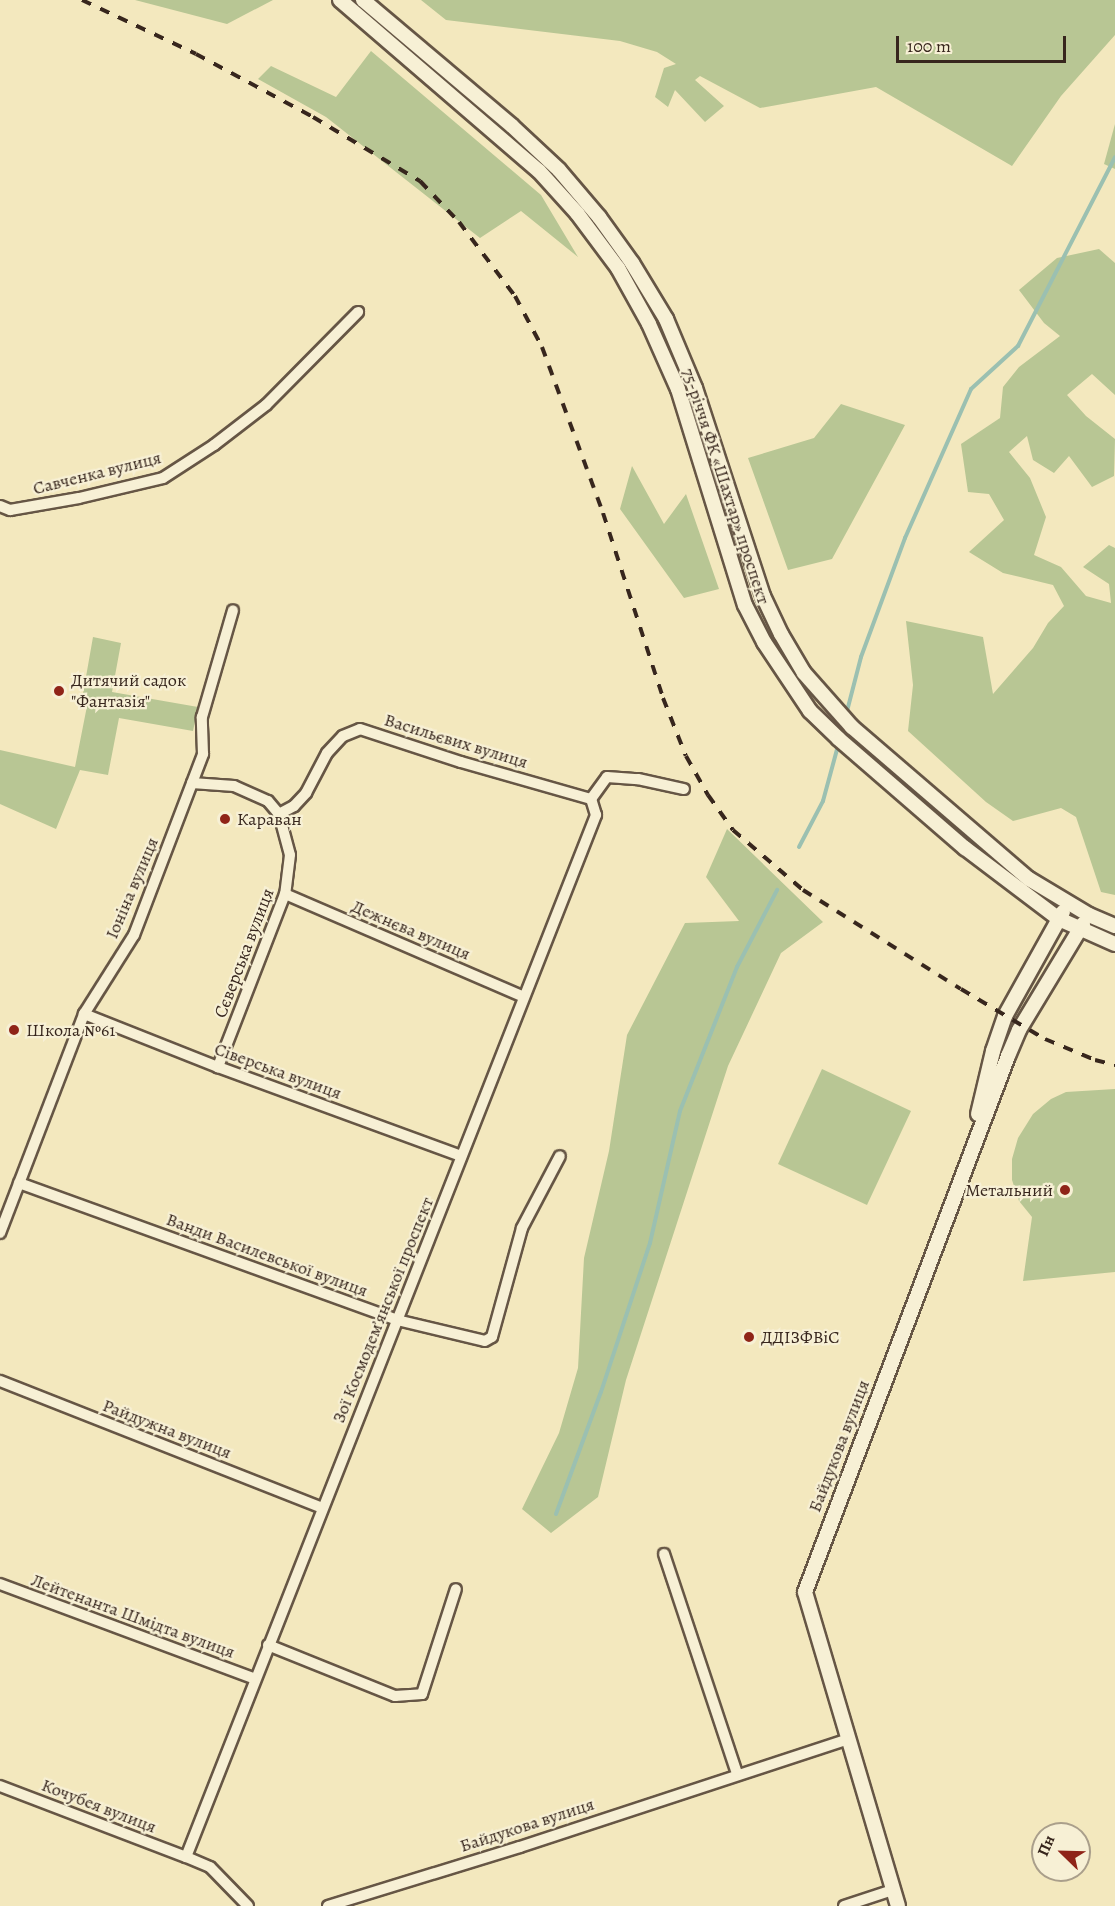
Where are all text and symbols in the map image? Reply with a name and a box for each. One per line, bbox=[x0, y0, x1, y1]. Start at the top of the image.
scale bar bbox=[899, 24, 1068, 62]
text: 100 m bbox=[907, 34, 951, 58]
street label: 75-річчя ФК «Шахтар» проспект bbox=[678, 365, 774, 607]
street label: Савченка вулиця bbox=[31, 447, 163, 499]
place label: Дитячий садок "Фантазія" bbox=[71, 670, 186, 712]
marker: Дитячий садок "Фантазія" bbox=[52, 684, 66, 698]
street label: Васильєвих вулиця bbox=[382, 709, 530, 773]
place label: Караван bbox=[237, 808, 302, 830]
marker: Караван bbox=[218, 812, 232, 826]
street label: Іоніна вулиця bbox=[101, 834, 163, 942]
street label: Сєверська вулиця bbox=[209, 885, 279, 1021]
street label: Дежнєва вулиця bbox=[348, 895, 474, 965]
place label: Школа №61 bbox=[26, 1019, 115, 1041]
marker: Школа №61 bbox=[7, 1023, 21, 1037]
street label: Сіверська вулиця bbox=[212, 1038, 344, 1104]
place label: Метальний bbox=[965, 1179, 1053, 1201]
marker: Метальний bbox=[1058, 1183, 1072, 1197]
street label: Зої Космодем’янської проспект bbox=[328, 1194, 438, 1426]
street label: Ванди Василевської вулиця bbox=[163, 1208, 371, 1302]
place label: ДДІЗФВіС bbox=[761, 1326, 840, 1348]
marker: ДДІЗФВіС bbox=[742, 1330, 756, 1344]
street label: Байдукова вулиця bbox=[804, 1377, 874, 1515]
street label: Райдужна вулиця bbox=[100, 1395, 234, 1463]
street label: Лейтенанта Шмідта вулиця bbox=[28, 1569, 238, 1663]
street label: Кочубея вулиця bbox=[39, 1774, 159, 1838]
street label: Байдукова вулиця bbox=[457, 1793, 597, 1857]
north arrow bbox=[1031, 1822, 1091, 1882]
text: Пн bbox=[1032, 1832, 1060, 1860]

